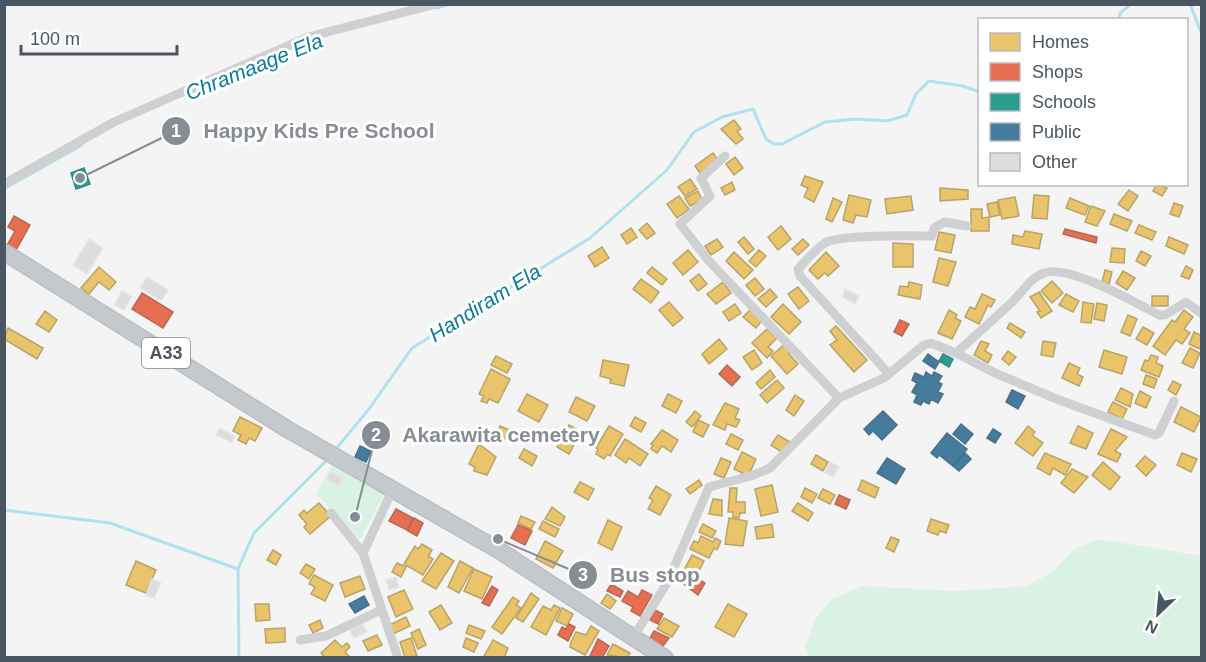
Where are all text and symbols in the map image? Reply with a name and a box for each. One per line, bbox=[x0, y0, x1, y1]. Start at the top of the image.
scale bar bbox=[21, 18, 177, 56]
legend bbox=[978, 18, 1188, 186]
text: 100 m bbox=[30, 29, 80, 49]
water label: Chramaage Ela bbox=[182, 29, 326, 105]
text: Homes bbox=[1032, 32, 1089, 52]
text: Shops bbox=[1032, 62, 1083, 82]
text: Schools bbox=[1032, 92, 1096, 112]
callout: Happy Kids Pre School bbox=[161, 111, 446, 150]
text: Happy Kids Pre School bbox=[203, 119, 435, 142]
text: 1 bbox=[171, 121, 181, 141]
text: Public bbox=[1032, 122, 1081, 142]
text: Other bbox=[1032, 152, 1077, 172]
water label: Handiram Ela bbox=[425, 259, 545, 346]
road number: A33 bbox=[142, 338, 190, 368]
callout: Akarawita cemetery bbox=[361, 415, 612, 454]
text: Akarawita cemetery bbox=[402, 423, 600, 446]
text: 2 bbox=[371, 425, 381, 445]
callout: Bus stop bbox=[568, 555, 712, 594]
text: Bus stop bbox=[610, 563, 700, 586]
text: 3 bbox=[578, 565, 588, 585]
north arrow bbox=[1128, 584, 1188, 644]
text: N bbox=[1143, 617, 1161, 637]

